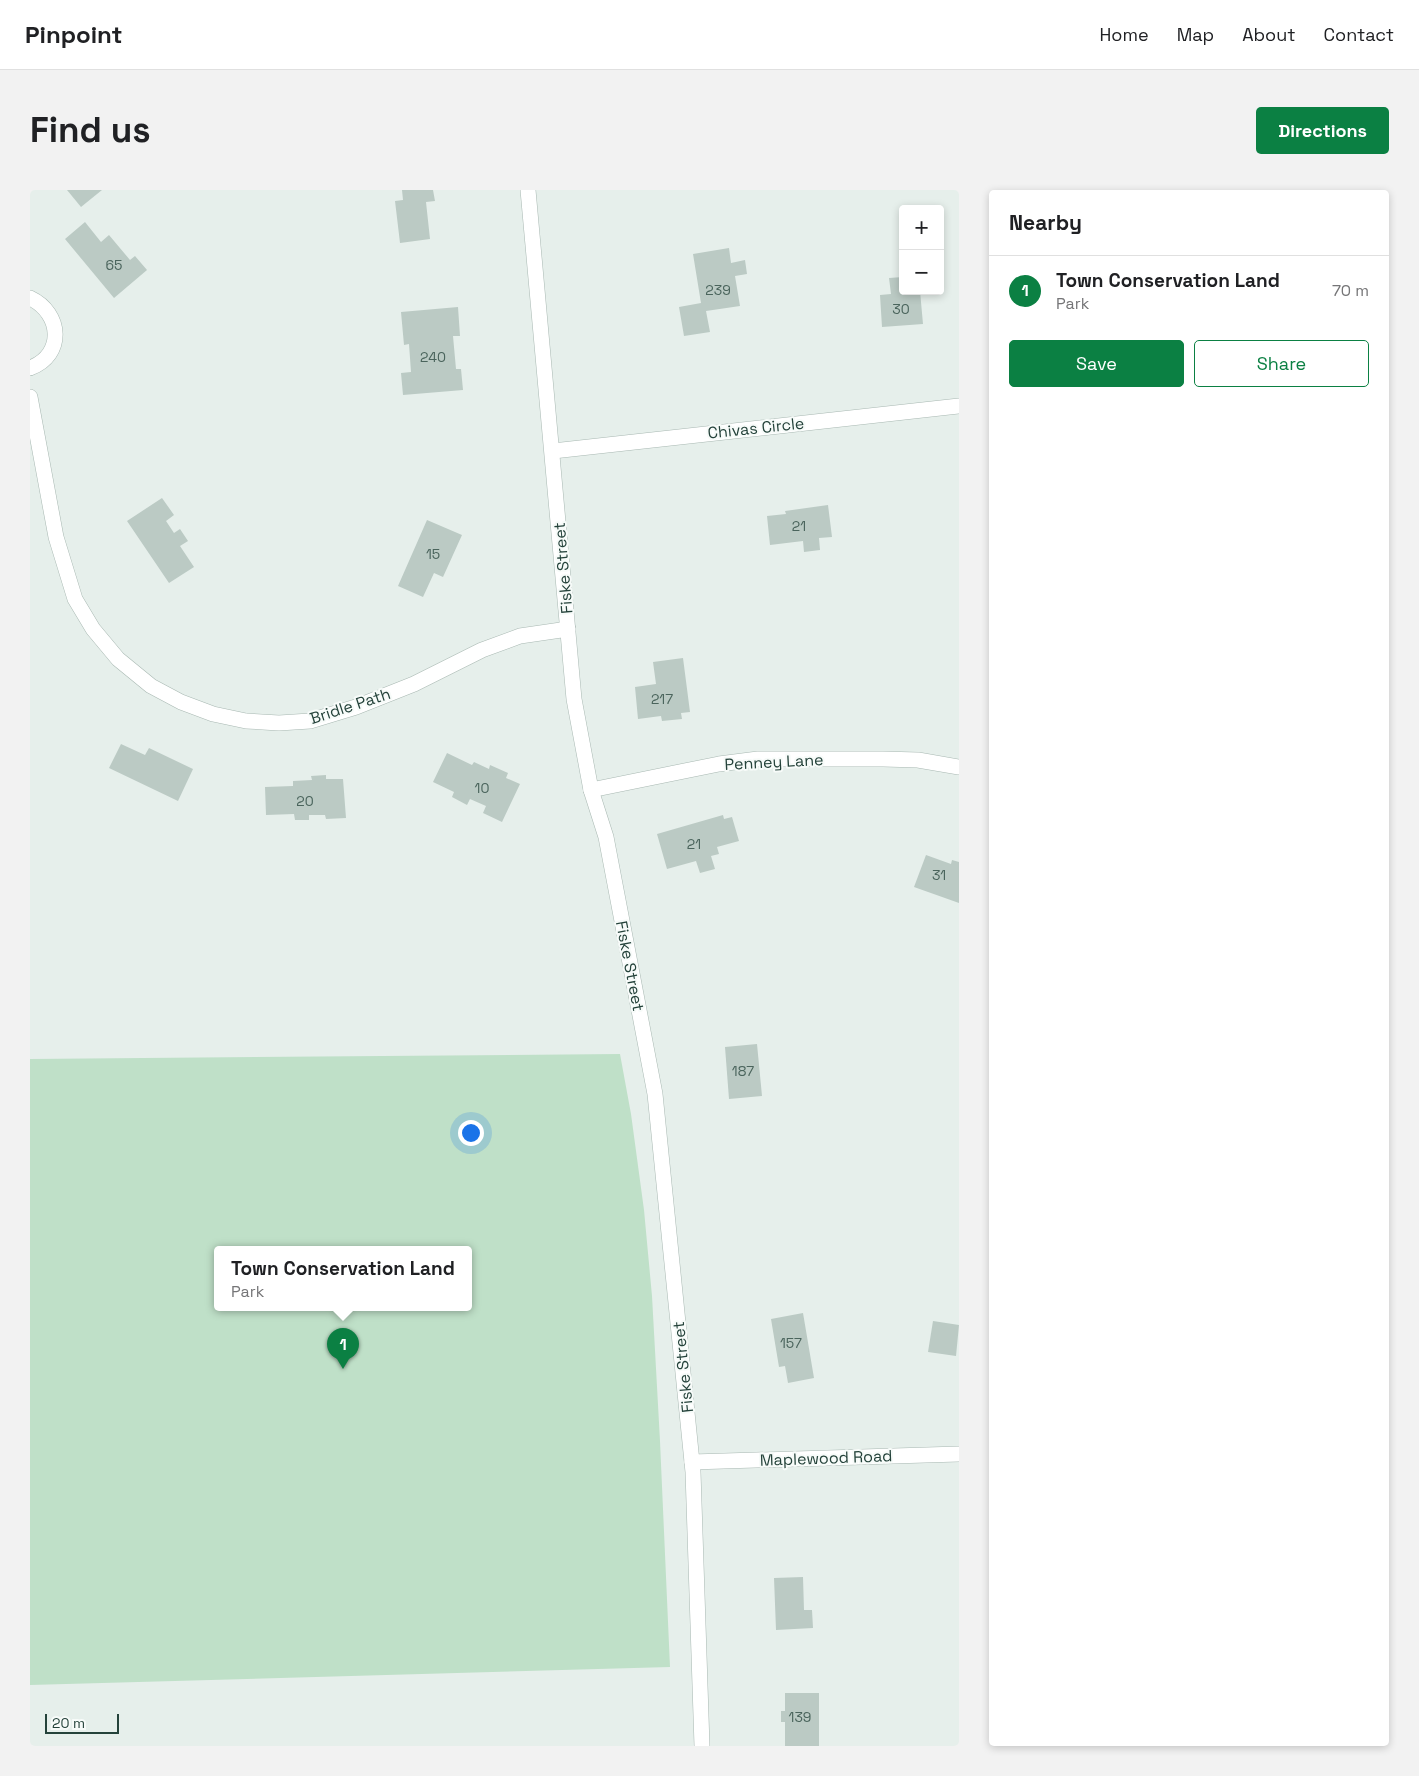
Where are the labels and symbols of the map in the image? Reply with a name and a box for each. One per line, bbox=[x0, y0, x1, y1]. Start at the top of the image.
house number: 65 bbox=[106, 256, 122, 274]
house number: 239 bbox=[705, 281, 731, 299]
house number: 30 bbox=[892, 300, 910, 318]
house number: 240 bbox=[420, 348, 446, 366]
street label: Chivas Circle bbox=[707, 412, 805, 444]
house number: 21 bbox=[792, 517, 806, 535]
street label: Fiske Street bbox=[549, 521, 577, 615]
house number: 15 bbox=[426, 545, 440, 563]
street label: Bridle Path bbox=[307, 683, 393, 729]
house number: 217 bbox=[651, 690, 673, 708]
street label: Penney Lane bbox=[724, 749, 824, 775]
house number: 10 bbox=[475, 779, 489, 797]
house number: 20 bbox=[296, 792, 314, 810]
house number: 21 bbox=[687, 835, 701, 853]
house number: 31 bbox=[932, 866, 946, 884]
street label: Fiske Street bbox=[611, 919, 649, 1013]
house number: 187 bbox=[732, 1062, 754, 1080]
your location bbox=[458, 1120, 484, 1146]
street label: Fiske Street bbox=[668, 1320, 698, 1414]
pin: 1 bbox=[327, 1328, 359, 1369]
house number: 157 bbox=[780, 1334, 802, 1352]
street label: Maplewood Road bbox=[759, 1445, 893, 1471]
house number: 139 bbox=[789, 1708, 811, 1726]
scale bar bbox=[45, 1711, 119, 1734]

